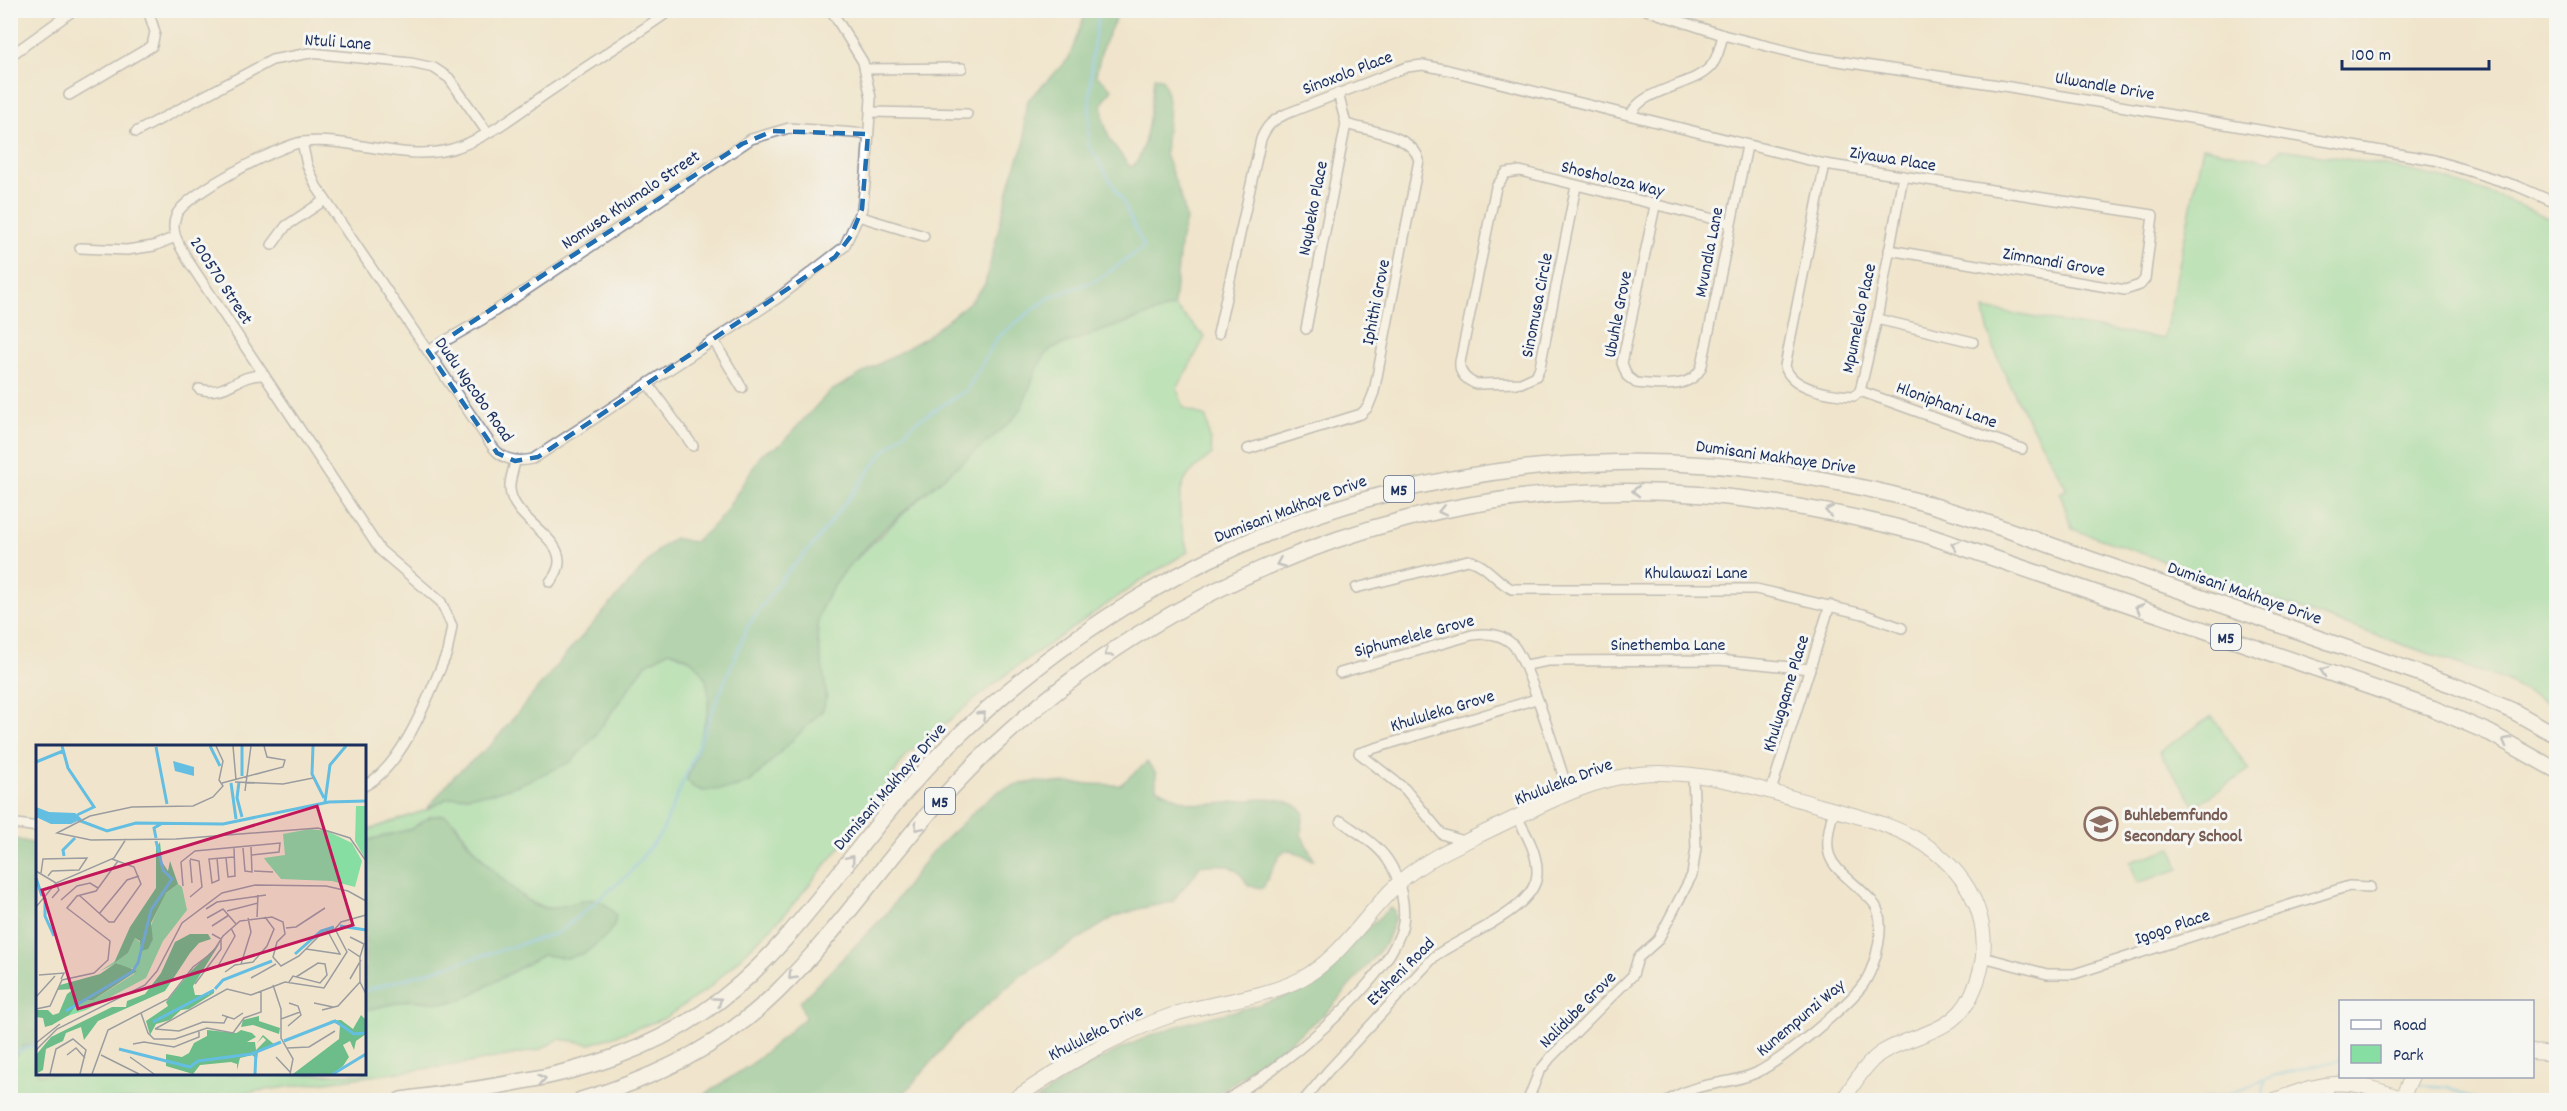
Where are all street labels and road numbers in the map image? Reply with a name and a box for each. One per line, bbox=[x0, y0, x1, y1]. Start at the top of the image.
street label: Ntuli Lane bbox=[304, 29, 372, 58]
street label: Sinoxolo Place bbox=[1299, 46, 1397, 103]
street label: Ulwandle Drive bbox=[2053, 66, 2156, 109]
street label: Ziyawa Place bbox=[1848, 141, 1938, 180]
street label: Nomusa Khumalo Street bbox=[557, 145, 706, 257]
street label: Shosholoza Way bbox=[1558, 155, 1667, 206]
street label: Nqubeko Place bbox=[1293, 159, 1336, 258]
street label: Mvundla Lane bbox=[1689, 205, 1731, 300]
street label: 200570 Street bbox=[182, 232, 258, 331]
street label: Zimnandi Grove bbox=[2000, 242, 2107, 285]
street label: Sinomusa Circle bbox=[1516, 251, 1561, 360]
street label: Iphithi Grove bbox=[1357, 257, 1398, 348]
street label: Mpumelelo Place bbox=[1837, 261, 1884, 376]
street label: Ubuhle Grove bbox=[1599, 269, 1640, 360]
street label: Dudu Ngcobo Road bbox=[427, 333, 518, 448]
street label: Hloniphani Lane bbox=[1892, 376, 2000, 436]
street label: Dumisani Makhaye Drive bbox=[1694, 435, 1857, 482]
street label: Dumisani Makhaye Drive bbox=[1211, 470, 1371, 551]
road number: M5 bbox=[1384, 476, 1414, 502]
street label: Dumisani Makhaye Drive bbox=[2164, 556, 2325, 633]
street label: Khulawazi Lane bbox=[1644, 562, 1748, 587]
street label: Siphumelele Grove bbox=[1352, 609, 1478, 665]
road number: M5 bbox=[2211, 624, 2241, 650]
street label: Khulugqame Place bbox=[1758, 632, 1817, 755]
street label: Sinethemba Lane bbox=[1610, 634, 1726, 659]
street label: Khululeka Grove bbox=[1388, 685, 1498, 740]
street label: Dumisani Makhaye Drive bbox=[828, 718, 953, 857]
street label: Khululeka Drive bbox=[1511, 753, 1617, 813]
road number: M5 bbox=[925, 788, 955, 814]
street label: Igogo Place bbox=[2132, 904, 2214, 953]
street label: Etsheni Road bbox=[1362, 933, 1442, 1013]
street label: Nalidube Grove bbox=[1535, 966, 1623, 1055]
street label: Kunempunzi Way bbox=[1752, 974, 1852, 1064]
street label: Khululeka Drive bbox=[1044, 1000, 1148, 1069]

